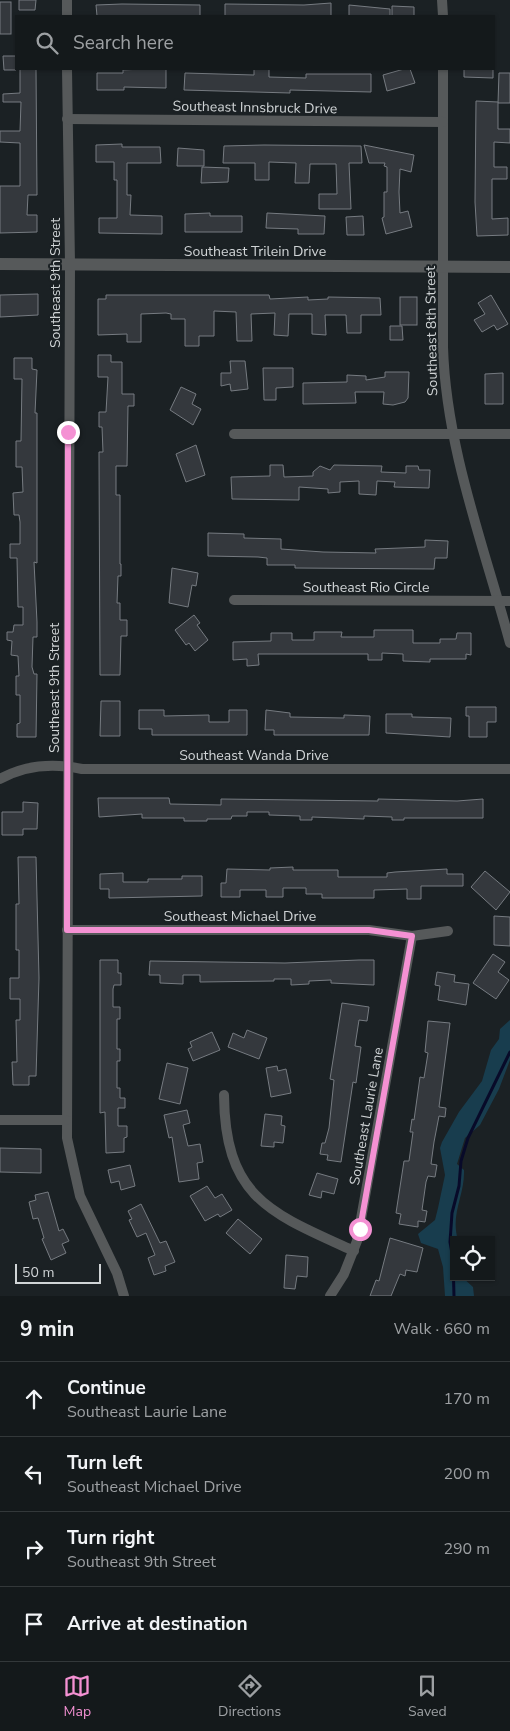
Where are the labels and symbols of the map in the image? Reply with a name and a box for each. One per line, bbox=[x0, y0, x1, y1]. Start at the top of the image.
street label: Southeast Innsbruck Drive bbox=[173, 97, 337, 118]
street label: Southeast 9th Street bbox=[46, 218, 65, 348]
street label: Southeast Trilein Drive bbox=[184, 242, 326, 261]
street label: Southeast 8th Street bbox=[421, 266, 442, 396]
route end bbox=[57, 421, 80, 444]
street label: Southeast Rio Circle bbox=[303, 578, 429, 597]
street label: Southeast 9th Street bbox=[45, 623, 64, 753]
street label: Southeast Wanda Drive bbox=[179, 746, 329, 765]
street label: Southeast Michael Drive bbox=[164, 907, 316, 926]
street label: Southeast Laurie Lane bbox=[345, 1046, 388, 1187]
route start bbox=[349, 1218, 372, 1241]
scale bar bbox=[15, 1261, 101, 1284]

